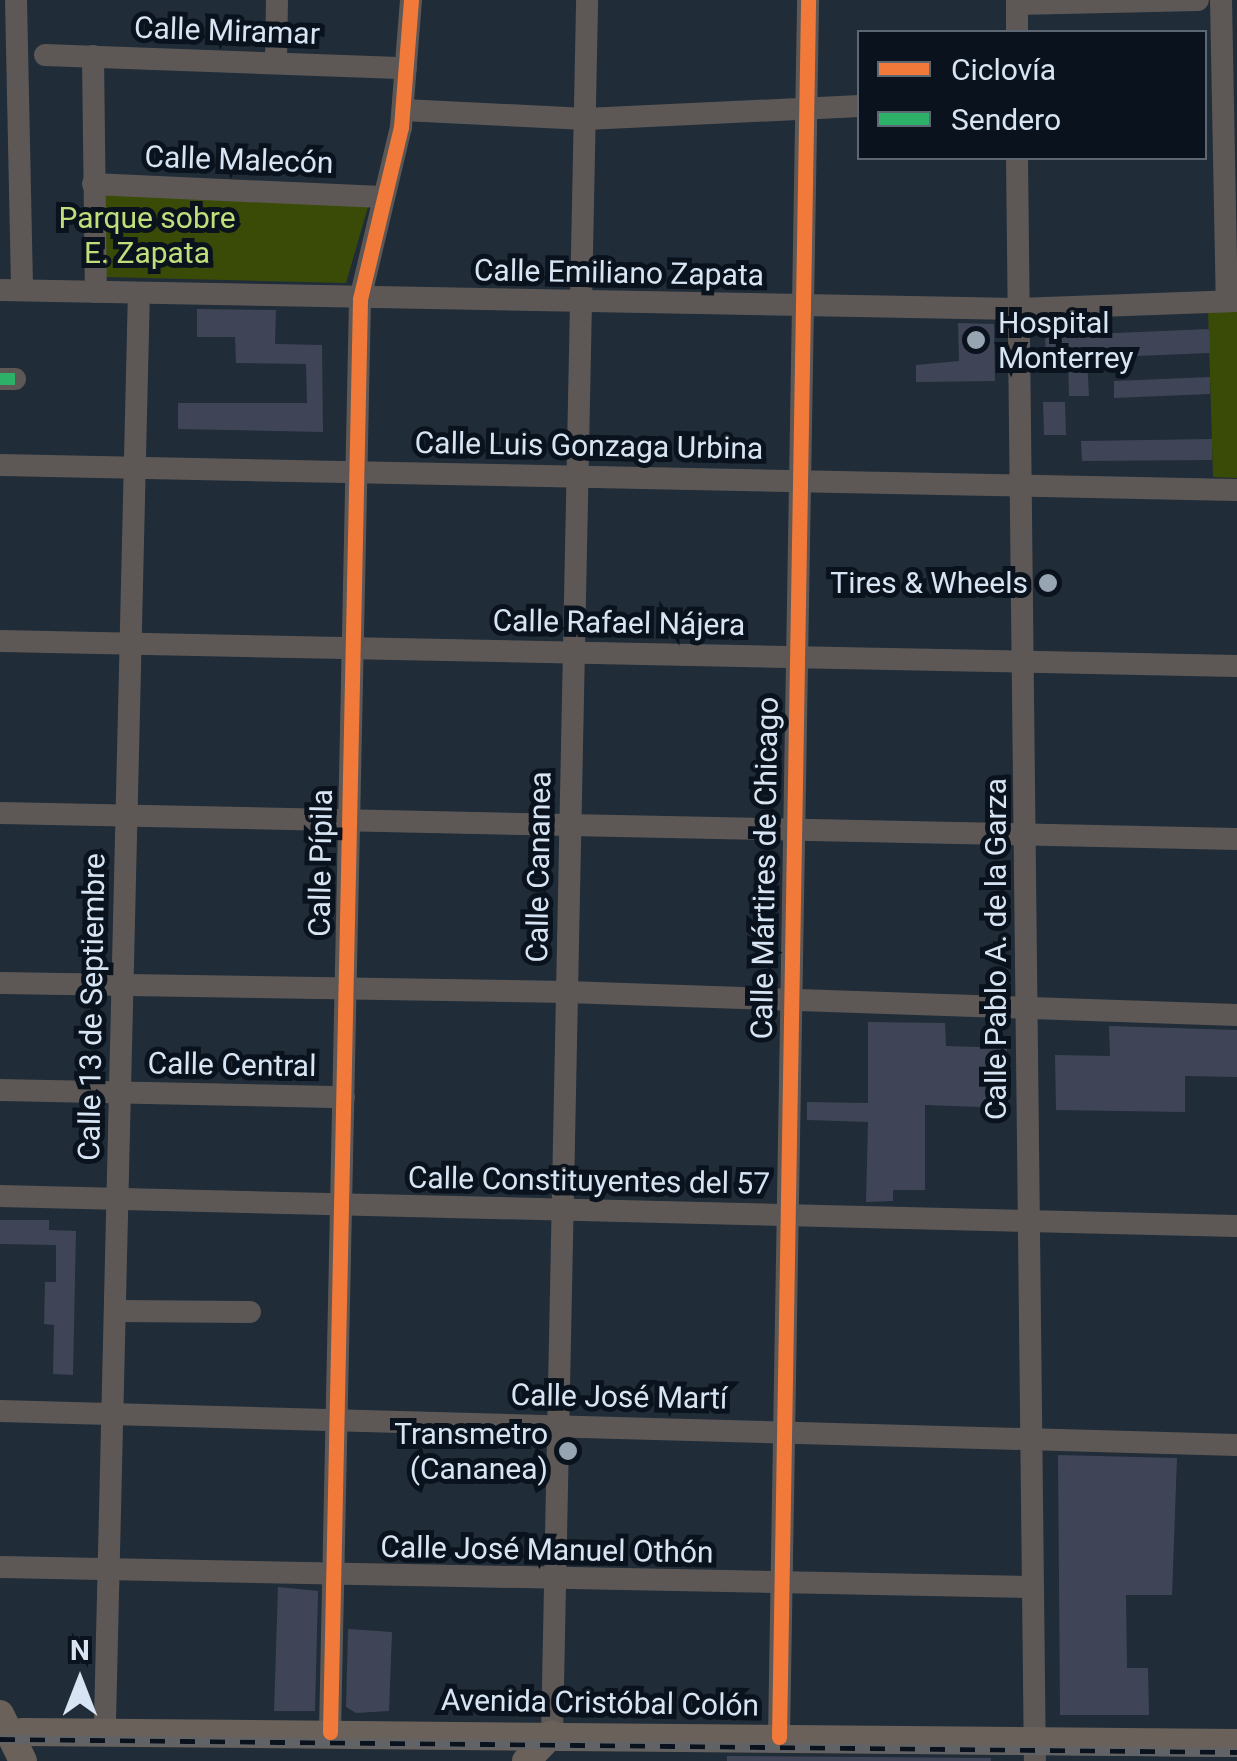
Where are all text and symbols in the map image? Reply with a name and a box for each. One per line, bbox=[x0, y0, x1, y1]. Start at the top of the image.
street label: Calle Miramar bbox=[133, 10, 321, 52]
legend bbox=[857, 30, 1207, 160]
text: Ciclovía bbox=[951, 52, 1056, 87]
text: Sendero bbox=[951, 102, 1061, 137]
street label: Calle Malecón bbox=[144, 139, 334, 181]
park label: Parque sobre E. Zapata bbox=[58, 200, 236, 270]
street label: Calle Emiliano Zapata bbox=[474, 252, 764, 294]
place label: Hospital Monterrey bbox=[998, 305, 1134, 376]
marker: Hospital Monterrey bbox=[963, 327, 989, 353]
street label: Calle Luis Gonzaga Urbina bbox=[414, 425, 764, 467]
place label: Tires & Wheels bbox=[830, 565, 1028, 601]
marker: Tires & Wheels bbox=[1037, 572, 1059, 594]
street label: Calle Rafael Nájera bbox=[492, 603, 746, 643]
street label: Calle Mártires de Chicago bbox=[744, 696, 786, 1040]
street label: Calle Cananea bbox=[519, 771, 559, 963]
street label: Calle Pablo A. de la Garza bbox=[978, 778, 1014, 1120]
street label: Calle Pípila bbox=[302, 789, 340, 937]
street label: Calle 13 de Septiembre bbox=[71, 853, 113, 1161]
street label: Calle Central bbox=[147, 1046, 317, 1084]
street label: Calle Constituyentes del 57 bbox=[408, 1160, 770, 1202]
street label: Calle José Martí bbox=[510, 1377, 728, 1417]
place label: Transmetro (Cananea) bbox=[394, 1416, 548, 1486]
marker: Transmetro (Cananea) bbox=[557, 1440, 579, 1462]
street label: Calle José Manuel Othón bbox=[380, 1529, 714, 1571]
north arrow bbox=[30, 1631, 130, 1731]
text: N bbox=[70, 1634, 90, 1667]
street label: Avenida Cristóbal Colón bbox=[441, 1682, 759, 1724]

